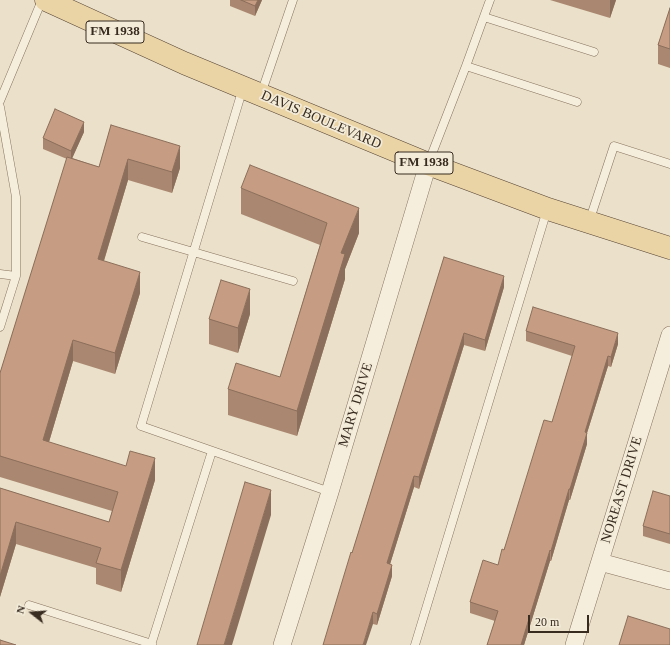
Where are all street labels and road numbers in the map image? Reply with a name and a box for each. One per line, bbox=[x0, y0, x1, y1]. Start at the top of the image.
road number: FM 1938 bbox=[86, 21, 144, 43]
street label: DAVIS BOULEVARD bbox=[258, 87, 384, 153]
road number: FM 1938 bbox=[395, 152, 453, 174]
street label: MARY DRIVE bbox=[335, 361, 377, 449]
street label: NOREAST DRIVE bbox=[598, 435, 646, 545]

